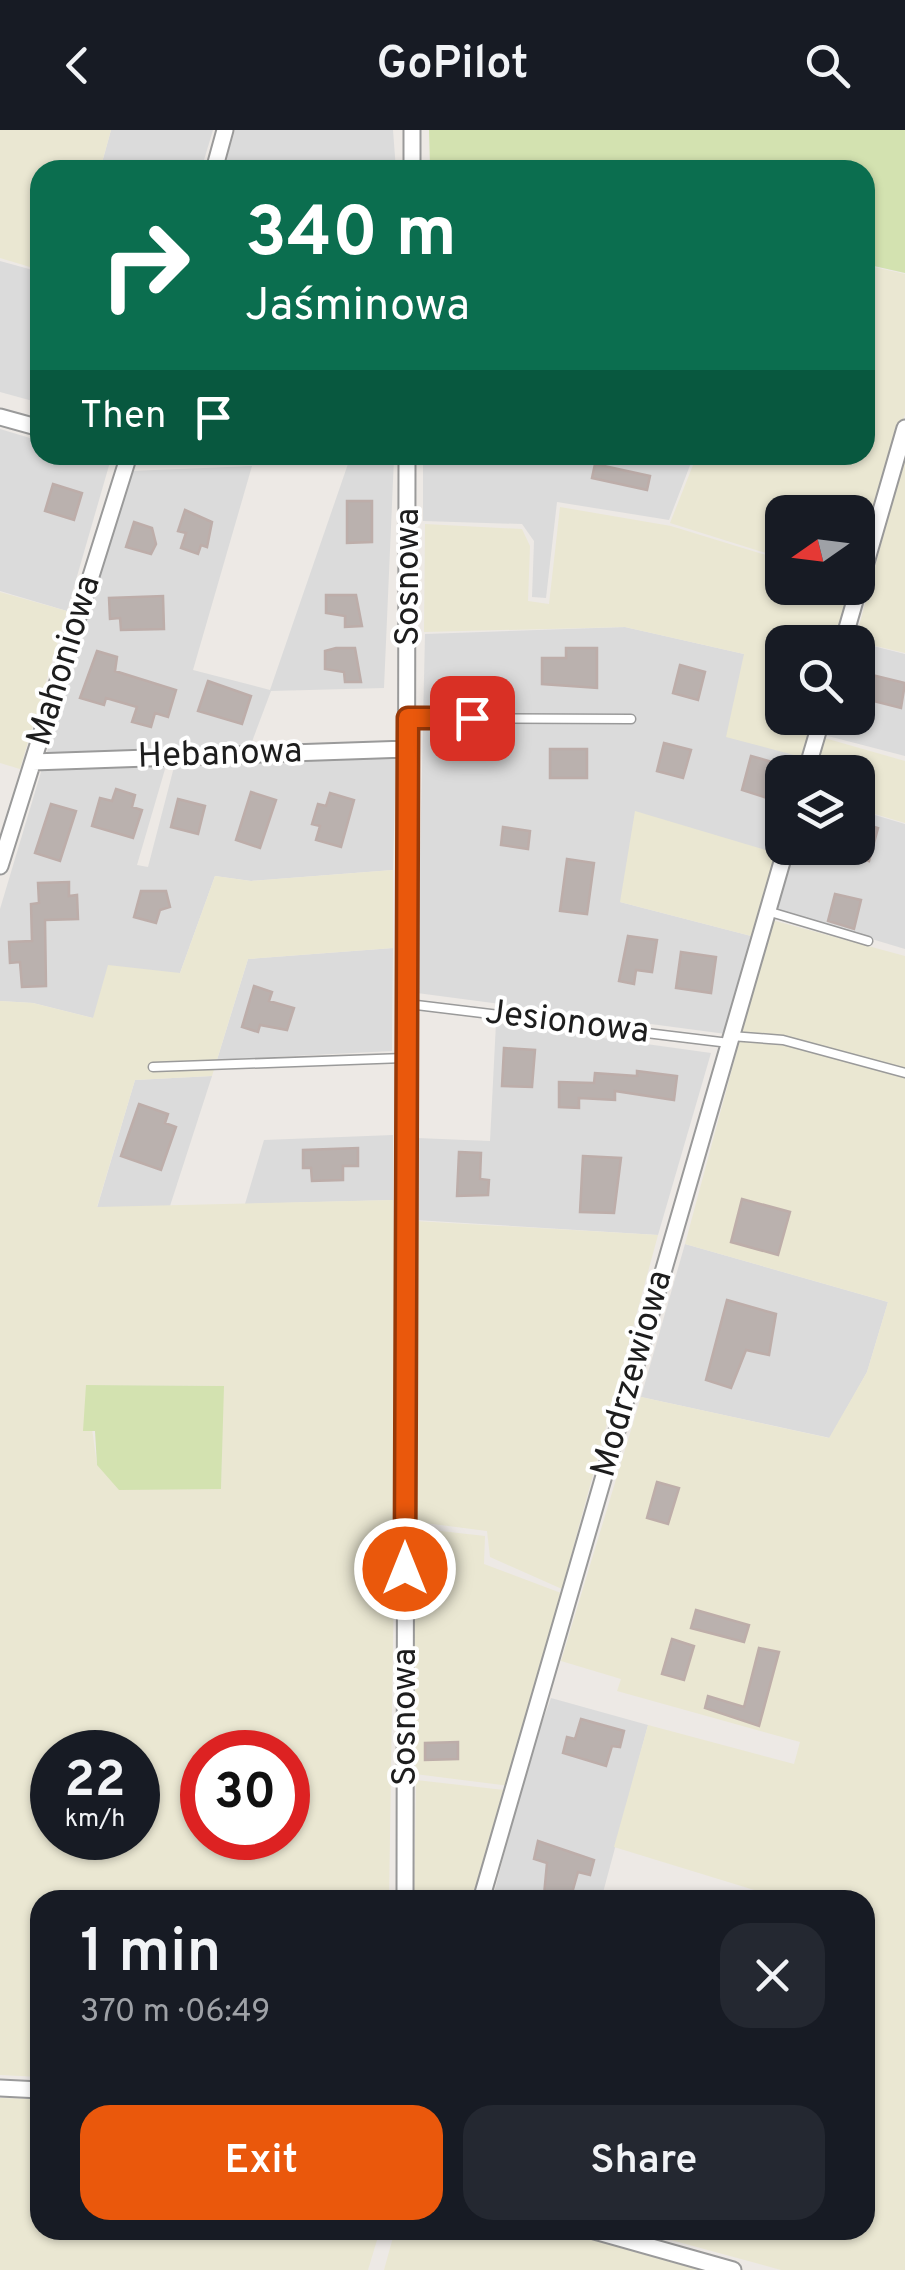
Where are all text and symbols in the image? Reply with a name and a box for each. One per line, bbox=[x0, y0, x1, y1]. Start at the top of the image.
text: GoPilot bbox=[376, 37, 529, 94]
icon: back bbox=[50, 38, 105, 93]
icon: search bbox=[800, 38, 855, 93]
text: 340 m bbox=[245, 192, 457, 281]
icon: right bbox=[80, 200, 210, 330]
text: Jaśminowa bbox=[245, 279, 470, 336]
icon: arrive bbox=[186, 390, 241, 445]
text: Then bbox=[80, 393, 166, 442]
north arrow bbox=[765, 495, 875, 605]
map controls bbox=[765, 495, 875, 865]
street label: Sosnowa bbox=[387, 508, 431, 646]
street label: Mahoniowa bbox=[18, 570, 112, 752]
button: search bbox=[765, 625, 875, 735]
pin bbox=[430, 676, 515, 761]
icon: arrive bbox=[445, 691, 500, 746]
street label: Hebanowa bbox=[137, 730, 303, 780]
button: layers bbox=[765, 755, 875, 865]
street label: Jesionowa bbox=[483, 991, 651, 1055]
street label: Modrzewiowa bbox=[582, 1265, 684, 1483]
position arrow bbox=[353, 1517, 457, 1621]
street label: Sosnowa bbox=[384, 1648, 428, 1786]
speed limit sign: 30 bbox=[180, 1730, 310, 1860]
text: 22 bbox=[64, 1751, 126, 1814]
text: km/h bbox=[65, 1804, 125, 1836]
text: 1 min bbox=[80, 1917, 221, 1993]
button: close bbox=[720, 1923, 825, 2028]
text: 370 m · 06:49 bbox=[80, 1993, 270, 2033]
button: Exit bbox=[80, 2105, 443, 2220]
button: Share bbox=[463, 2105, 825, 2220]

